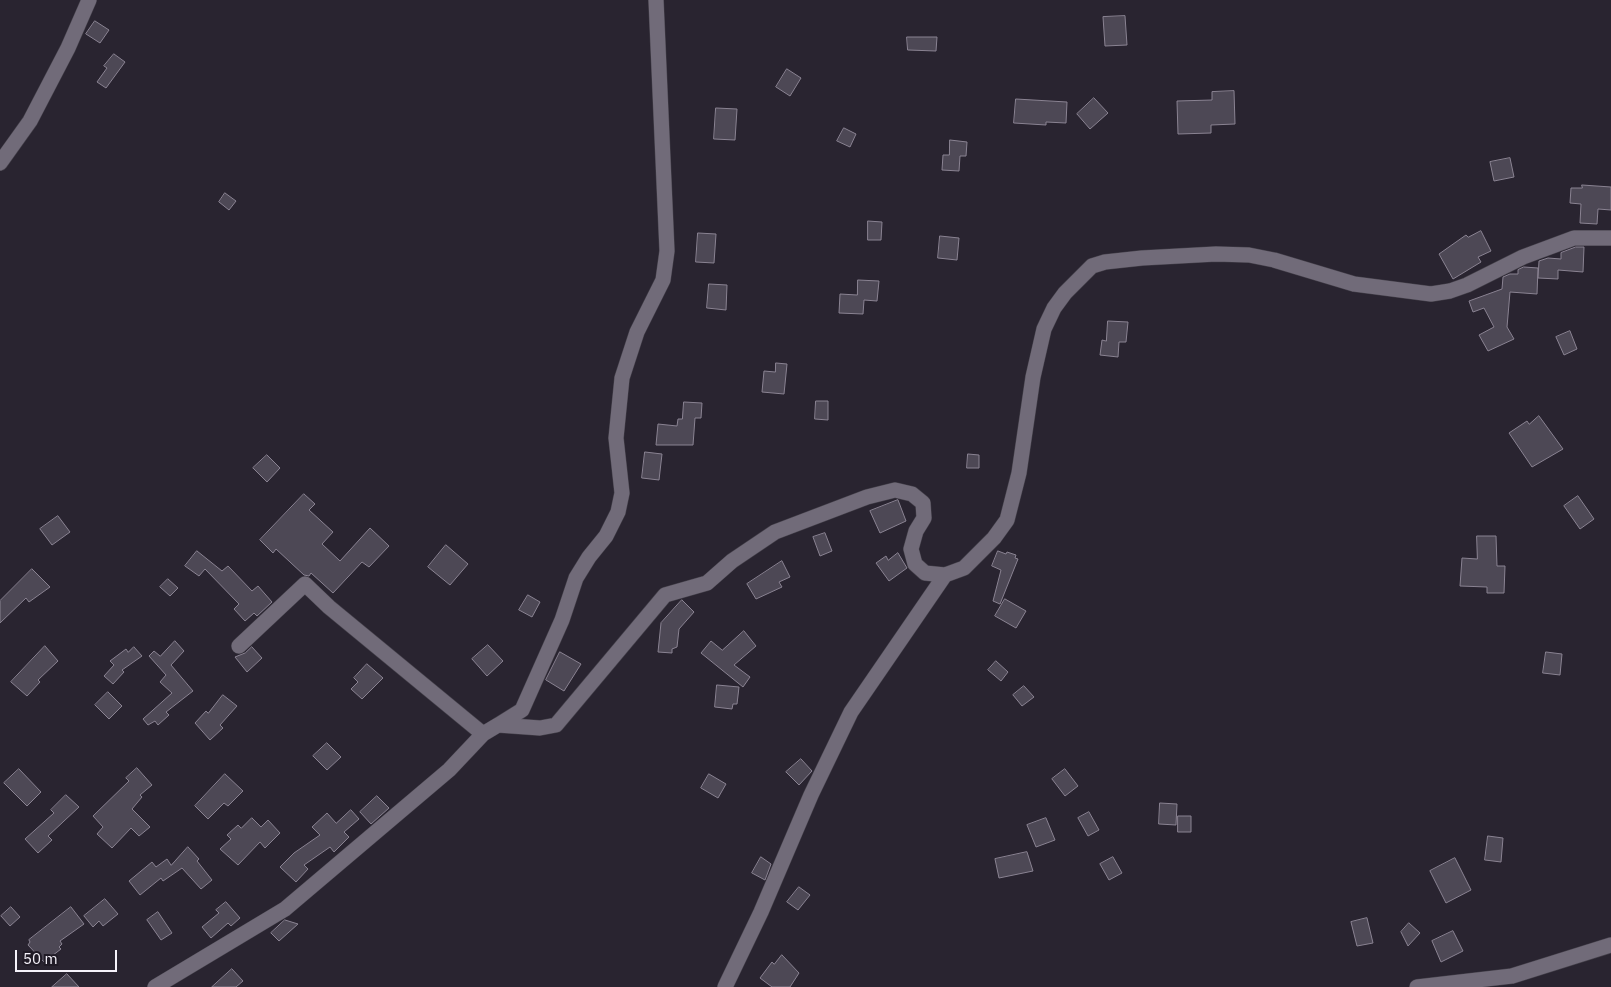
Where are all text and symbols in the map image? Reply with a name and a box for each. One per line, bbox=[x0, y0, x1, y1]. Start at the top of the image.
scale bar bbox=[18, 940, 120, 972]
text: 50 m bbox=[23, 949, 58, 968]

